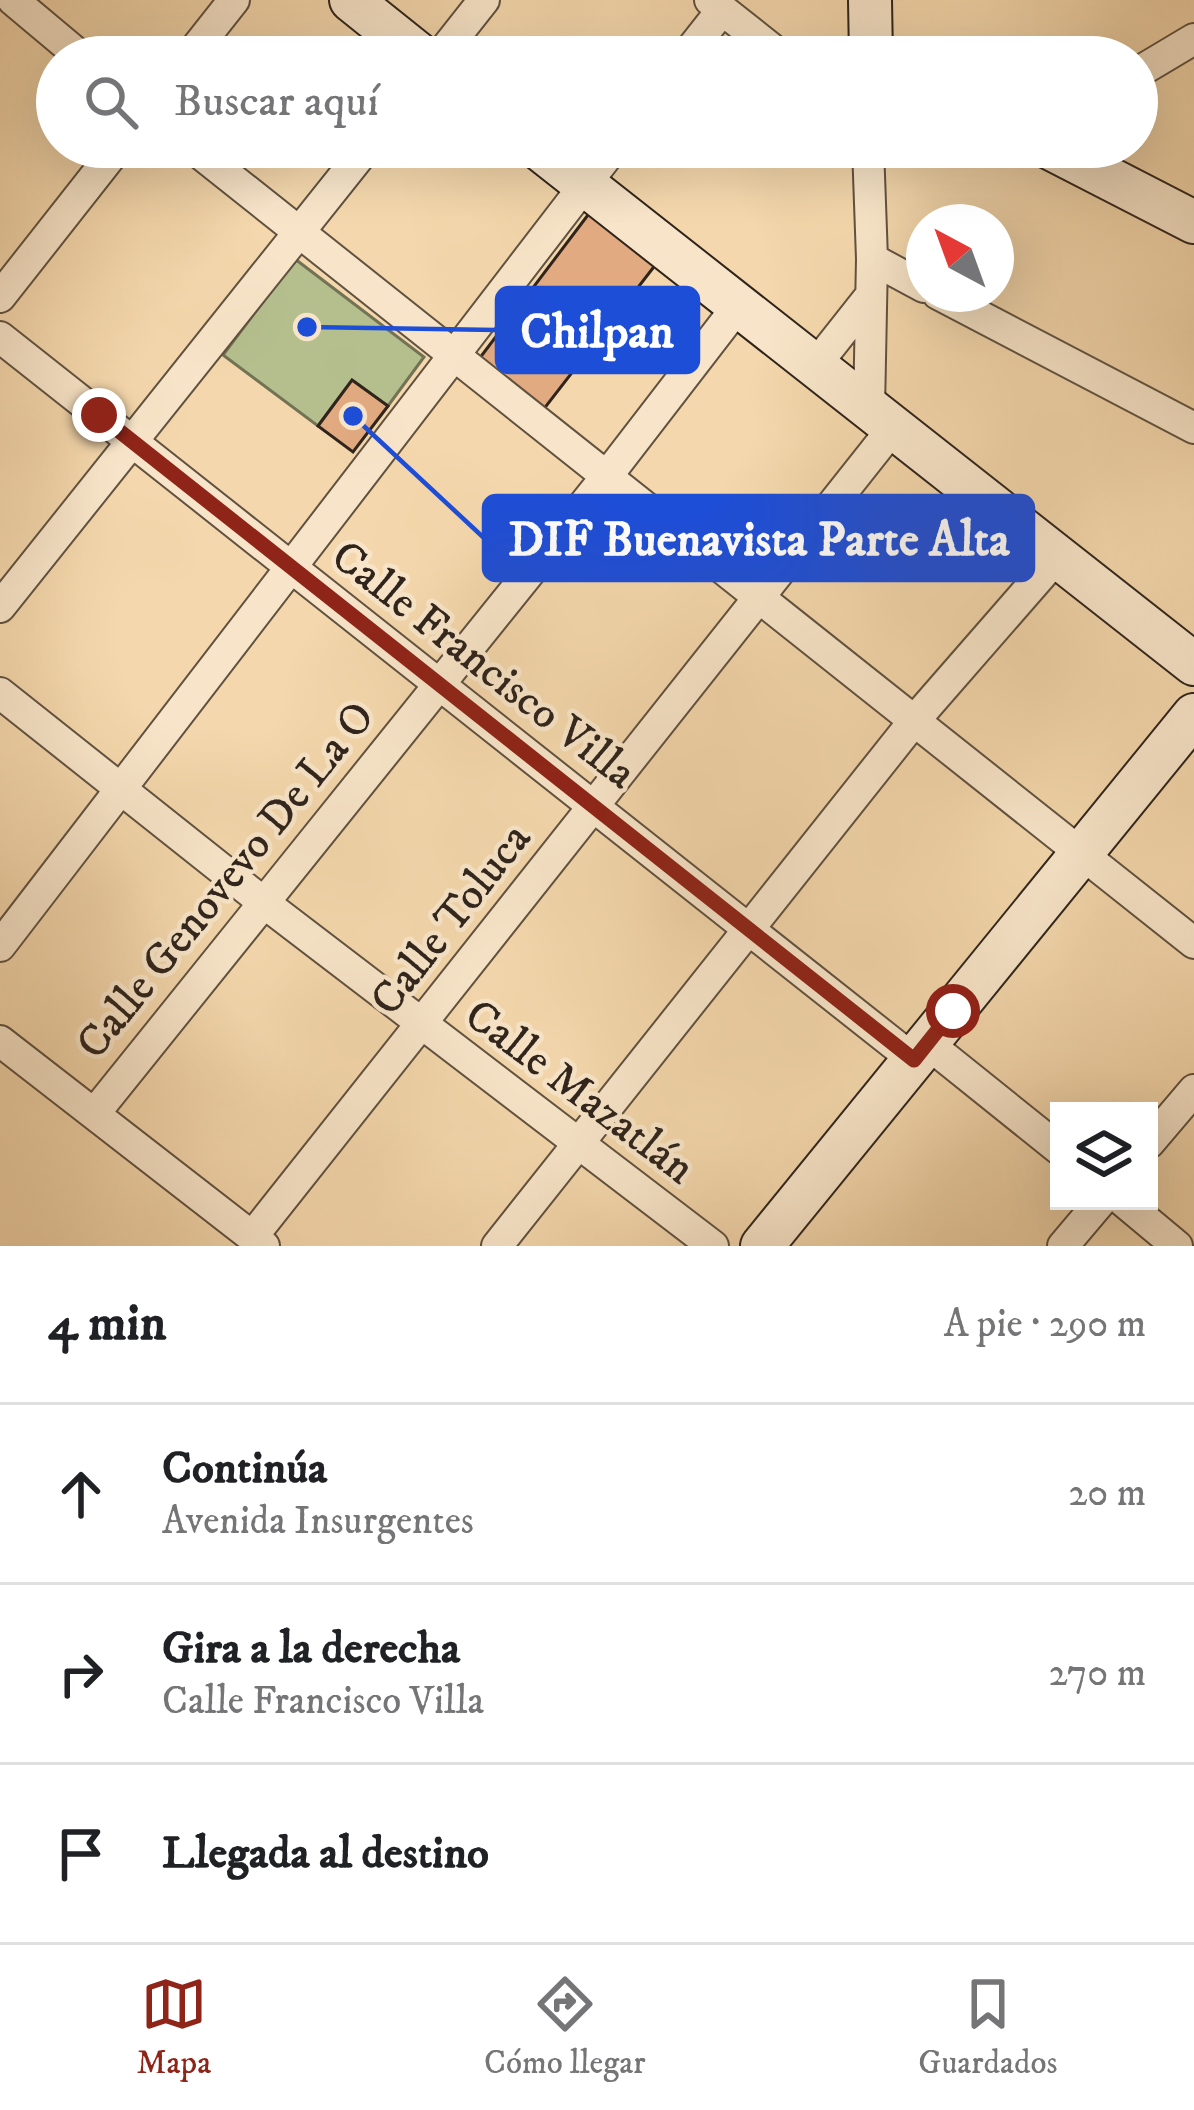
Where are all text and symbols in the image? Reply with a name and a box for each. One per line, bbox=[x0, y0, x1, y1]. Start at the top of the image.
search box bbox=[36, 36, 1158, 168]
icon: search bbox=[78, 69, 144, 135]
text: Buscar aquí bbox=[174, 74, 379, 130]
north arrow bbox=[906, 204, 1014, 312]
callout: Chilpan bbox=[497, 288, 698, 372]
text: Chilpan bbox=[520, 303, 675, 363]
route end bbox=[72, 388, 126, 442]
callout: DIF Buenavista Parte Alta bbox=[484, 496, 1033, 580]
text: DIF Buenavista Parte Alta bbox=[508, 511, 1010, 571]
street label: Calle Francisco Villa bbox=[319, 529, 647, 802]
street label: Calle Genovevo De La O bbox=[65, 691, 388, 1071]
street label: Calle Toluca bbox=[359, 812, 544, 1027]
route start bbox=[926, 984, 980, 1038]
street label: Calle Mazatlán bbox=[453, 988, 705, 1197]
map controls bbox=[1050, 1102, 1158, 1210]
button: layers bbox=[1050, 1102, 1158, 1210]
text: 4 min bbox=[48, 1292, 166, 1356]
text: A pie · 290 m bbox=[944, 1300, 1146, 1349]
text: Continúa bbox=[162, 1441, 327, 1497]
icon: ahead bbox=[48, 1461, 114, 1527]
text: 20 m bbox=[1068, 1469, 1146, 1518]
text: Avenida Insurgentes bbox=[162, 1497, 474, 1546]
text: Gira a la derecha bbox=[162, 1621, 460, 1677]
icon: right bbox=[48, 1641, 114, 1707]
text: 270 m bbox=[1049, 1649, 1146, 1698]
text: Calle Francisco Villa bbox=[162, 1677, 484, 1726]
icon: arrive bbox=[48, 1821, 114, 1887]
text: Llegada al destino bbox=[162, 1826, 489, 1882]
tab: Mapa bbox=[136, 1971, 211, 2084]
tab: Cómo llegar bbox=[484, 1971, 646, 2084]
tab: Guardados bbox=[918, 1971, 1058, 2084]

